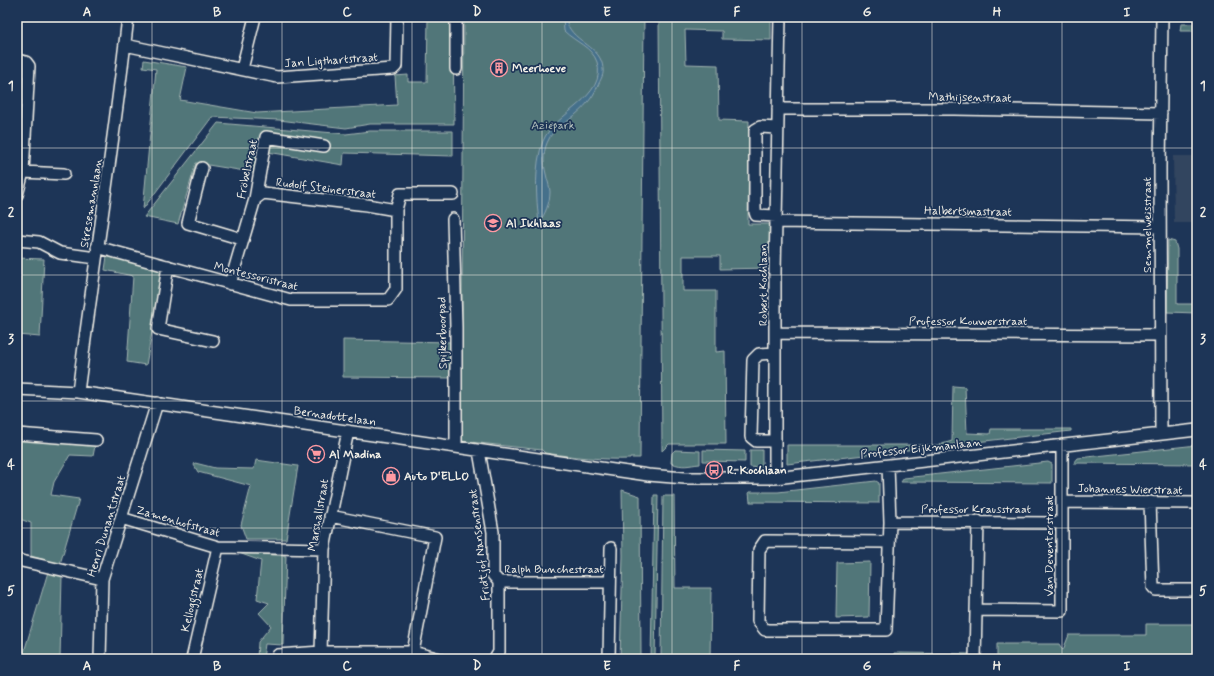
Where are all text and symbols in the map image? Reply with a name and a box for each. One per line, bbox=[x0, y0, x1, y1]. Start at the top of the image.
text: A bbox=[83, 4, 91, 21]
text: B bbox=[213, 4, 222, 21]
text: C bbox=[342, 4, 352, 21]
text: D bbox=[473, 4, 482, 21]
text: E bbox=[603, 4, 611, 21]
text: F bbox=[734, 4, 741, 21]
text: G bbox=[863, 4, 872, 21]
text: H bbox=[993, 4, 1002, 21]
text: I bbox=[1124, 4, 1131, 21]
street label: Jan Ligthartstraat bbox=[284, 50, 379, 72]
building icon: Meerhoeve bbox=[489, 58, 509, 78]
place label: Meerhoeve bbox=[512, 61, 567, 77]
text: 1 bbox=[8, 78, 14, 95]
text: 1 bbox=[1200, 78, 1206, 95]
street label: Mathijsenstraat bbox=[928, 89, 1012, 107]
park label: Aziëpark bbox=[531, 118, 575, 134]
street label: Fröbelstraat bbox=[234, 137, 262, 200]
street label: Stresemannlaan bbox=[77, 157, 107, 249]
street label: Rudolf Steinerstraat bbox=[275, 175, 377, 203]
street label: Semmelweisstraat bbox=[1140, 177, 1156, 273]
street label: Halbertsmastraat bbox=[924, 203, 1012, 221]
text: 2 bbox=[8, 204, 15, 221]
text: 2 bbox=[1200, 204, 1207, 221]
school or university icon: Al Ikhlaas bbox=[483, 213, 503, 233]
place label: Al Ikhlaas bbox=[506, 216, 562, 232]
street label: Robert Kochlaan bbox=[756, 244, 772, 326]
street label: Montessoristraat bbox=[212, 259, 300, 295]
street label: Spijkerboorpad bbox=[434, 297, 452, 369]
street label: Professor Kouwerstraat bbox=[909, 314, 1028, 330]
text: 3 bbox=[8, 331, 14, 348]
text: 3 bbox=[1200, 331, 1206, 348]
street label: Bernadottelaan bbox=[292, 403, 377, 431]
street label: Professor Eijkmanlaan bbox=[860, 435, 983, 463]
supermarket icon: Al Madina bbox=[306, 444, 326, 464]
place label: Al Madina bbox=[329, 447, 381, 463]
text: 4 bbox=[7, 457, 15, 474]
text: 4 bbox=[1199, 457, 1207, 474]
bus stop icon: R. Kochlaan bbox=[704, 460, 724, 480]
place label: R. Kochlaan bbox=[727, 463, 787, 479]
shop icon: Auto D'ELLO bbox=[381, 466, 401, 486]
place label: Auto D'ELLO bbox=[404, 469, 469, 485]
street label: Henri Dunantstraat bbox=[84, 473, 130, 579]
street label: Marshallstraat bbox=[305, 477, 333, 553]
street label: Johannes Wierstraat bbox=[1077, 481, 1183, 499]
street label: Fridtjof Nansenstraat bbox=[465, 488, 495, 602]
street label: Van Deventerstraat bbox=[1042, 495, 1058, 597]
street label: Zamenhofstraat bbox=[134, 502, 222, 542]
street label: Professor Krausstraat bbox=[921, 502, 1031, 518]
street label: Ralph Bunchestraat bbox=[504, 562, 604, 578]
street label: Kelloggstraat bbox=[178, 566, 209, 634]
text: 5 bbox=[7, 583, 15, 600]
text: 5 bbox=[1199, 583, 1207, 600]
text: A bbox=[83, 658, 91, 675]
text: B bbox=[213, 658, 222, 675]
text: C bbox=[342, 658, 352, 675]
text: D bbox=[473, 658, 482, 675]
text: E bbox=[603, 658, 611, 675]
text: F bbox=[734, 658, 741, 675]
text: G bbox=[863, 658, 872, 675]
text: H bbox=[993, 658, 1002, 675]
text: I bbox=[1124, 658, 1131, 675]

